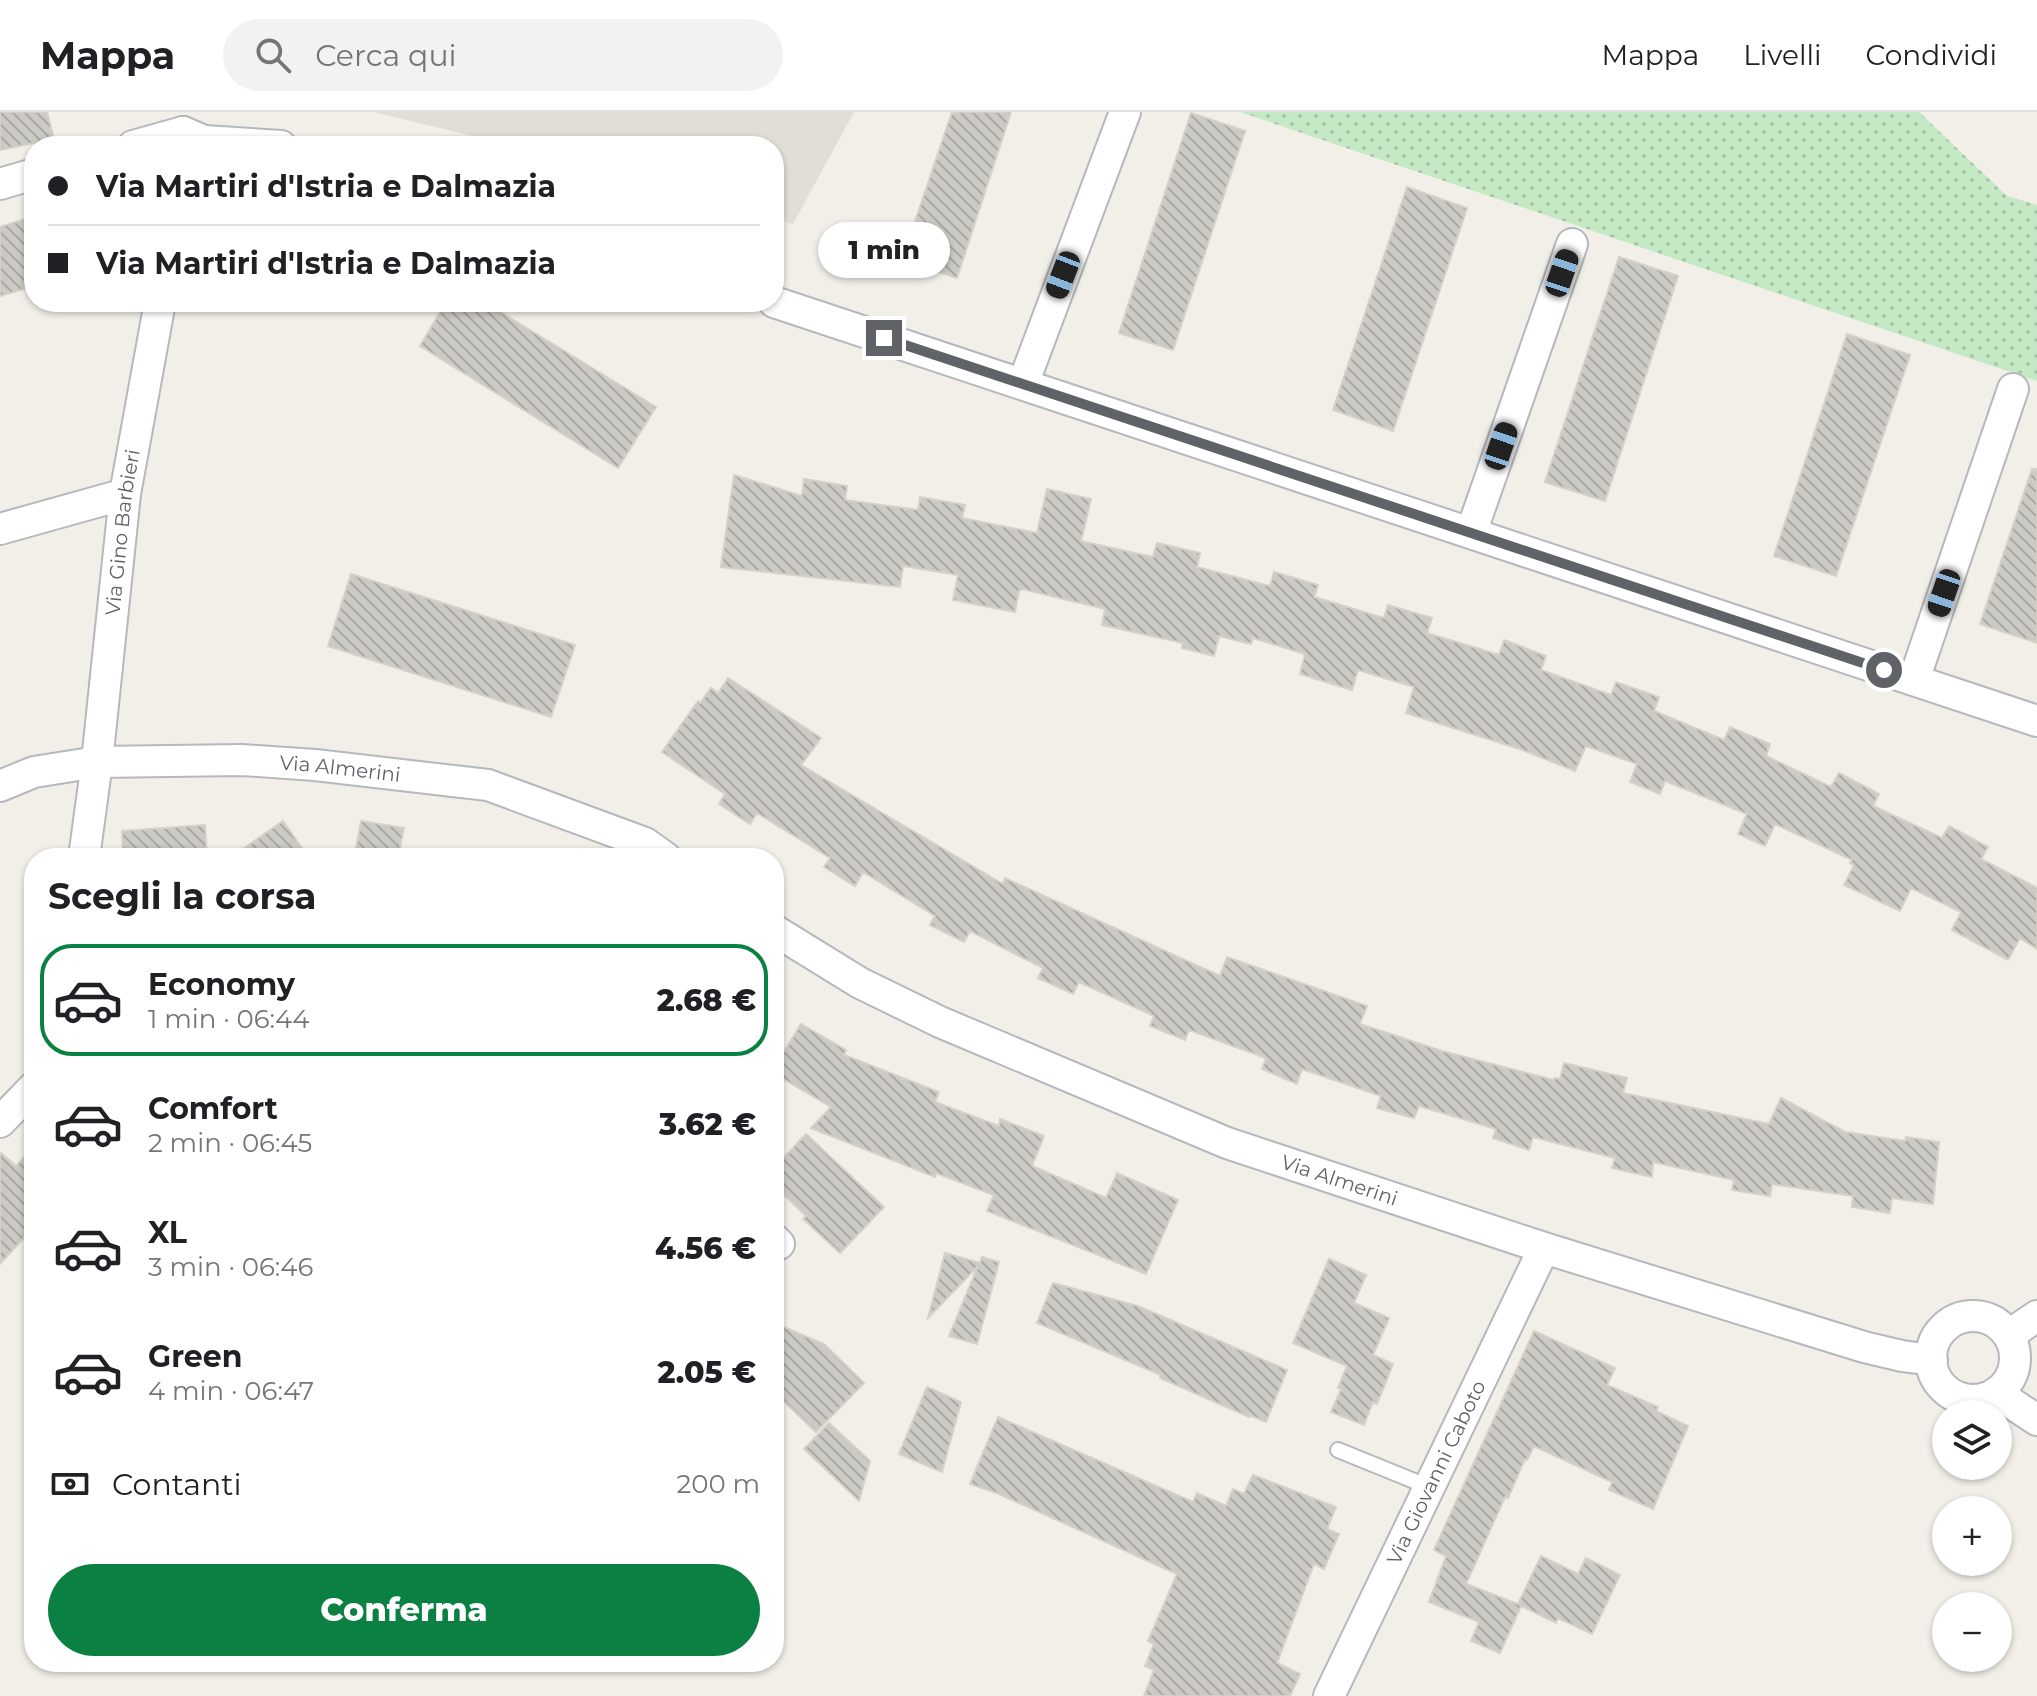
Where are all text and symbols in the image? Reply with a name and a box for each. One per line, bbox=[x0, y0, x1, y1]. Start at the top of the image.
search box bbox=[223, 19, 783, 91]
text: Mappa bbox=[40, 32, 175, 79]
icon: search bbox=[251, 33, 295, 77]
text: Cerca qui bbox=[315, 37, 457, 74]
text: Mappa bbox=[1602, 38, 1699, 72]
text: Livelli bbox=[1743, 38, 1822, 72]
text: Condividi bbox=[1866, 38, 1997, 72]
text: Via Martiri d'Istria e Dalmazia bbox=[96, 168, 556, 205]
callout: 1 min bbox=[818, 222, 950, 278]
text: 1 min bbox=[848, 234, 920, 266]
text: Via Martiri d'Istria e Dalmazia bbox=[96, 245, 556, 282]
car bbox=[1543, 246, 1581, 300]
car bbox=[1043, 248, 1083, 302]
route end bbox=[866, 320, 902, 356]
car bbox=[1482, 419, 1520, 473]
street label: Via Gino Barbieri bbox=[100, 447, 145, 617]
car bbox=[1925, 566, 1963, 620]
route start bbox=[1866, 652, 1902, 688]
street label: Via Almerini bbox=[279, 751, 402, 787]
text: Scegli la corsa bbox=[48, 874, 316, 918]
icon: car bbox=[52, 964, 124, 1036]
text: Economy bbox=[148, 966, 295, 1003]
text: 2.68 € bbox=[657, 982, 756, 1019]
text: 1 min · 06:44 bbox=[148, 1003, 309, 1035]
icon: car bbox=[52, 1088, 124, 1160]
text: Comfort bbox=[148, 1090, 278, 1127]
text: 3.62 € bbox=[659, 1106, 756, 1143]
text: 2 min · 06:45 bbox=[148, 1127, 312, 1159]
street label: Via Almerini bbox=[1278, 1150, 1401, 1211]
icon: car bbox=[52, 1212, 124, 1284]
text: XL bbox=[148, 1214, 187, 1251]
text: 4.56 € bbox=[655, 1230, 756, 1267]
text: 3 min · 06:46 bbox=[148, 1251, 313, 1283]
icon: car bbox=[52, 1336, 124, 1408]
text: Green bbox=[148, 1338, 242, 1375]
text: 2.05 € bbox=[658, 1354, 756, 1391]
text: 4 min · 06:47 bbox=[148, 1375, 314, 1407]
street label: Via Giovanni Caboto bbox=[1382, 1376, 1491, 1568]
map controls bbox=[1932, 1400, 2012, 1672]
button: layers bbox=[1932, 1400, 2012, 1480]
icon: cash bbox=[48, 1462, 92, 1506]
text: Contanti bbox=[112, 1466, 242, 1503]
text: 200 m bbox=[676, 1468, 760, 1500]
button: + bbox=[1932, 1496, 2012, 1576]
button: Conferma bbox=[48, 1564, 760, 1656]
button: − bbox=[1932, 1592, 2012, 1672]

